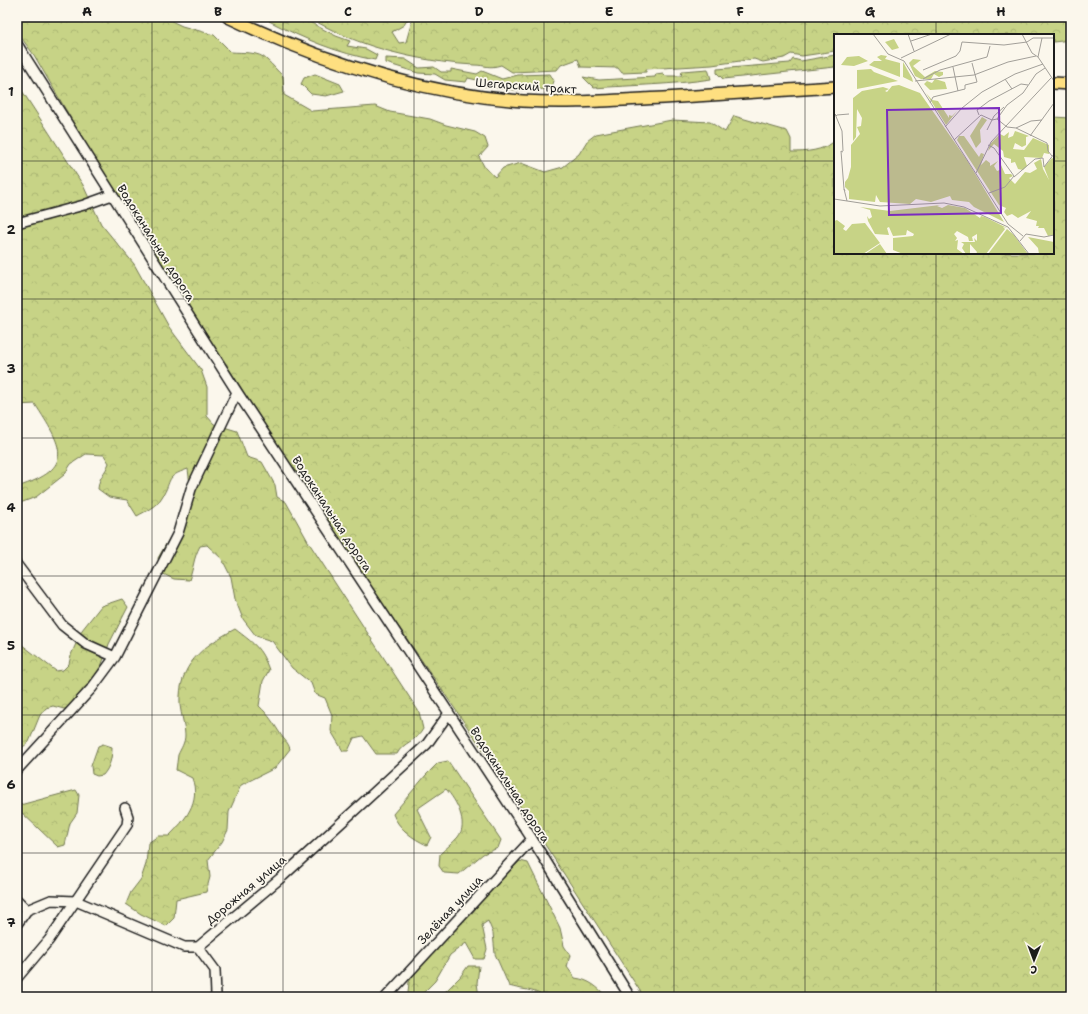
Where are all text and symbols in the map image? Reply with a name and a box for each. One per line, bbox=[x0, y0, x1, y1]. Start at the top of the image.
text: A bbox=[82, 3, 92, 20]
text: B bbox=[214, 3, 222, 20]
text: C bbox=[344, 3, 352, 20]
text: D bbox=[474, 3, 484, 20]
text: E bbox=[605, 3, 614, 20]
text: F bbox=[736, 3, 744, 20]
text: G bbox=[865, 3, 876, 20]
text: H bbox=[996, 3, 1006, 20]
inset map bbox=[834, 34, 1054, 254]
street label: Шегарский тракт bbox=[475, 74, 578, 98]
text: 1 bbox=[8, 83, 14, 100]
street label: Водоканальная дорога bbox=[113, 181, 199, 305]
text: 2 bbox=[6, 221, 16, 238]
text: 3 bbox=[6, 360, 16, 377]
street label: Водоканальная дорога bbox=[288, 453, 376, 575]
text: 4 bbox=[6, 499, 16, 516]
text: 5 bbox=[7, 637, 15, 654]
street label: Водоканальная дорога bbox=[466, 724, 554, 846]
text: 6 bbox=[6, 776, 16, 793]
street label: Дорожная улица bbox=[202, 851, 290, 928]
street label: Зелёная улица bbox=[414, 872, 486, 948]
text: 7 bbox=[6, 914, 16, 931]
north arrow bbox=[1014, 940, 1054, 980]
text: С bbox=[1030, 962, 1037, 977]

